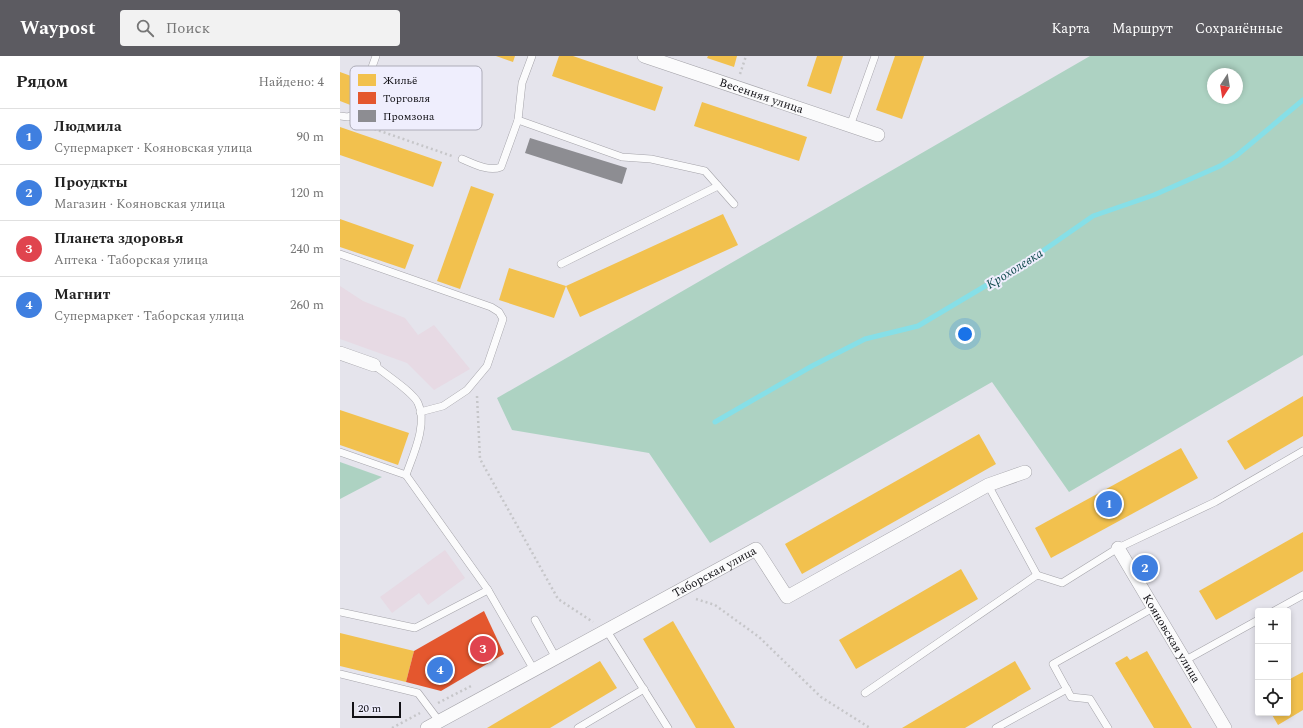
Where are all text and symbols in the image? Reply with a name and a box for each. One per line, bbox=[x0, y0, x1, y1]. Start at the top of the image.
search box bbox=[120, 10, 400, 46]
text: Waypost bbox=[20, 14, 96, 43]
icon: search bbox=[134, 17, 156, 39]
text: Поиск bbox=[166, 17, 210, 40]
text: Карта bbox=[1052, 18, 1090, 39]
text: Маршрут bbox=[1112, 18, 1173, 39]
text: Сохранённые bbox=[1195, 18, 1283, 39]
legend bbox=[350, 66, 482, 130]
north arrow bbox=[1207, 68, 1243, 104]
text: Рядом bbox=[16, 69, 68, 95]
text: Найдено: 4 bbox=[258, 72, 324, 92]
text: Жильё bbox=[383, 72, 417, 89]
street label: Весенняя улица bbox=[717, 73, 806, 119]
text: Торговля bbox=[383, 90, 430, 107]
text: Промзона bbox=[383, 108, 435, 125]
text: Людмила bbox=[54, 115, 122, 138]
text: 1 bbox=[25, 127, 33, 147]
text: 90 m bbox=[297, 127, 324, 147]
text: Супермаркет · Кояновская улица bbox=[54, 138, 252, 158]
text: Проудкты bbox=[54, 171, 128, 194]
text: 2 bbox=[25, 183, 33, 203]
text: 120 m bbox=[290, 183, 324, 203]
text: Магазин · Кояновская улица bbox=[54, 194, 225, 214]
text: Планета здоровья bbox=[54, 227, 184, 250]
text: 3 bbox=[25, 239, 33, 259]
text: 240 m bbox=[290, 239, 324, 259]
water label: Крохолевка bbox=[982, 243, 1047, 294]
text: Аптека · Таборская улица bbox=[54, 250, 208, 270]
text: Магнит bbox=[54, 283, 110, 306]
text: 4 bbox=[25, 295, 33, 315]
text: 260 m bbox=[290, 295, 324, 315]
text: Супермаркет · Таборская улица bbox=[54, 306, 244, 326]
your location bbox=[955, 324, 975, 344]
pin: 1 bbox=[1096, 489, 1122, 519]
street label: Таборская улица bbox=[669, 541, 760, 603]
pin: 2 bbox=[1132, 553, 1158, 583]
street label: Кояновская улица bbox=[1137, 590, 1205, 687]
map controls bbox=[1255, 608, 1291, 716]
button: + bbox=[1255, 608, 1291, 644]
pin: 3 bbox=[470, 634, 496, 664]
button: − bbox=[1255, 644, 1291, 680]
pin: 4 bbox=[427, 655, 453, 685]
button: locate bbox=[1255, 680, 1291, 716]
scale bar bbox=[352, 700, 401, 719]
text: 20 m bbox=[358, 700, 381, 717]

